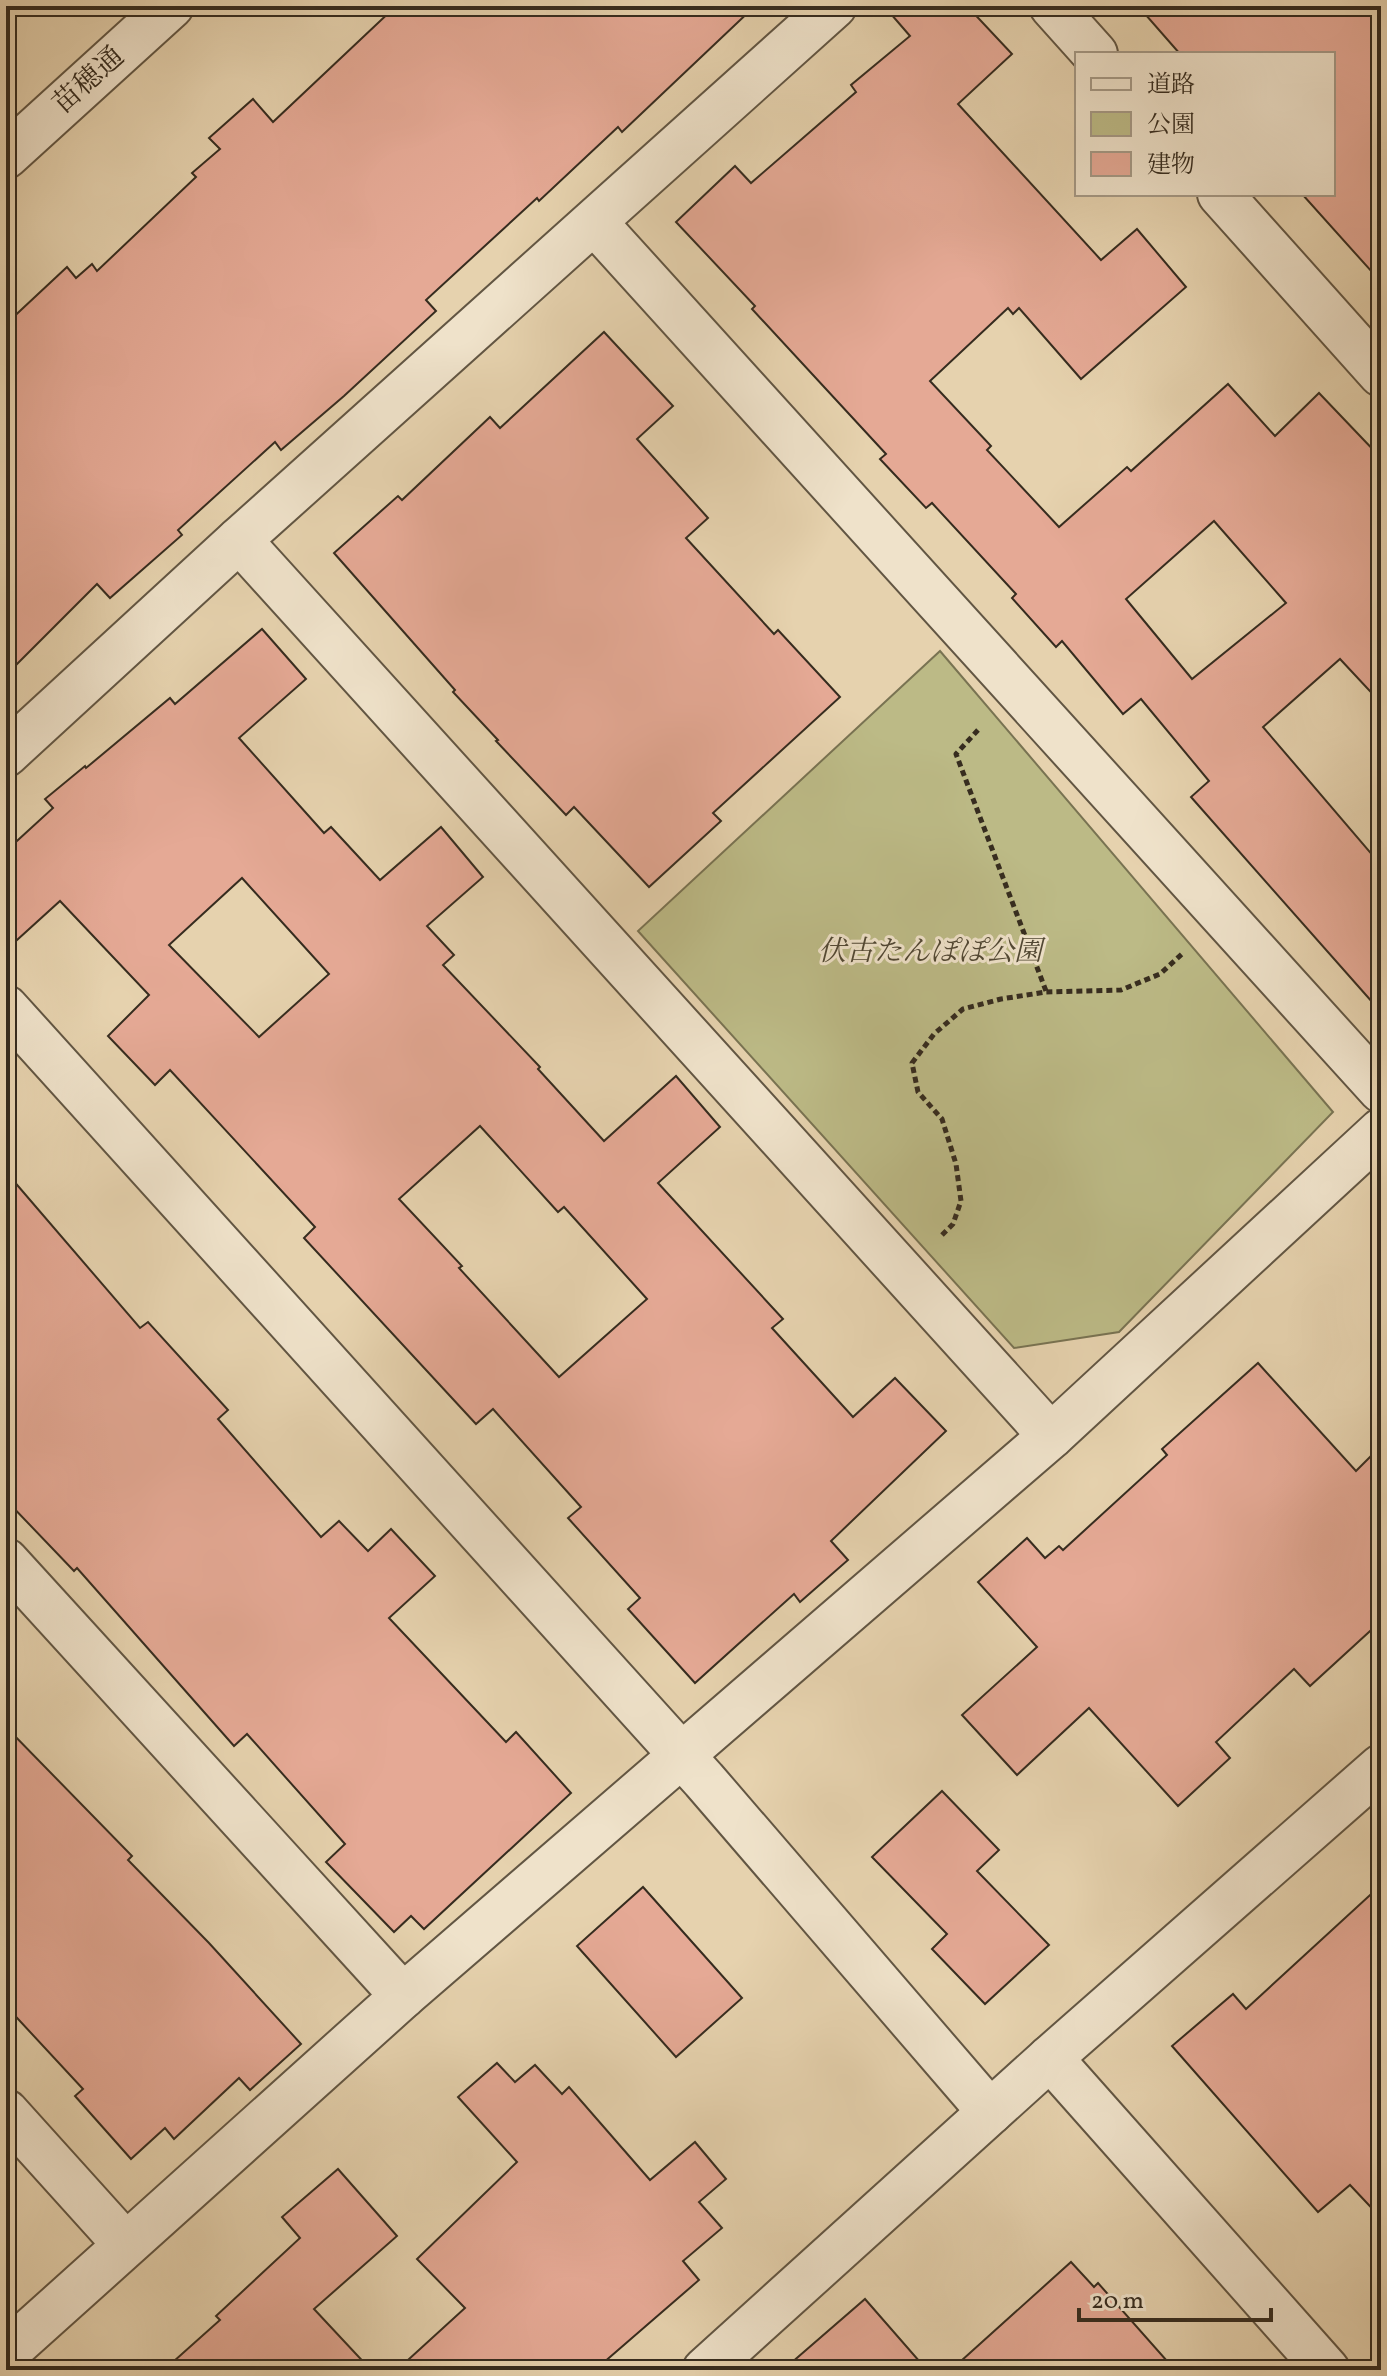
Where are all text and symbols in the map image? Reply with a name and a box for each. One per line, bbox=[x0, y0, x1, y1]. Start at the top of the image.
street label: 苗穂通 bbox=[45, 38, 133, 124]
legend bbox=[1075, 52, 1335, 196]
text: 道路 bbox=[1147, 69, 1195, 103]
text: 公園 bbox=[1147, 109, 1195, 143]
text: 建物 bbox=[1147, 149, 1195, 183]
park label: 伏古たんぽぽ公園 bbox=[818, 933, 1046, 972]
scale bar bbox=[1079, 2272, 1271, 2322]
text: 20 m bbox=[1091, 2285, 1144, 2319]

